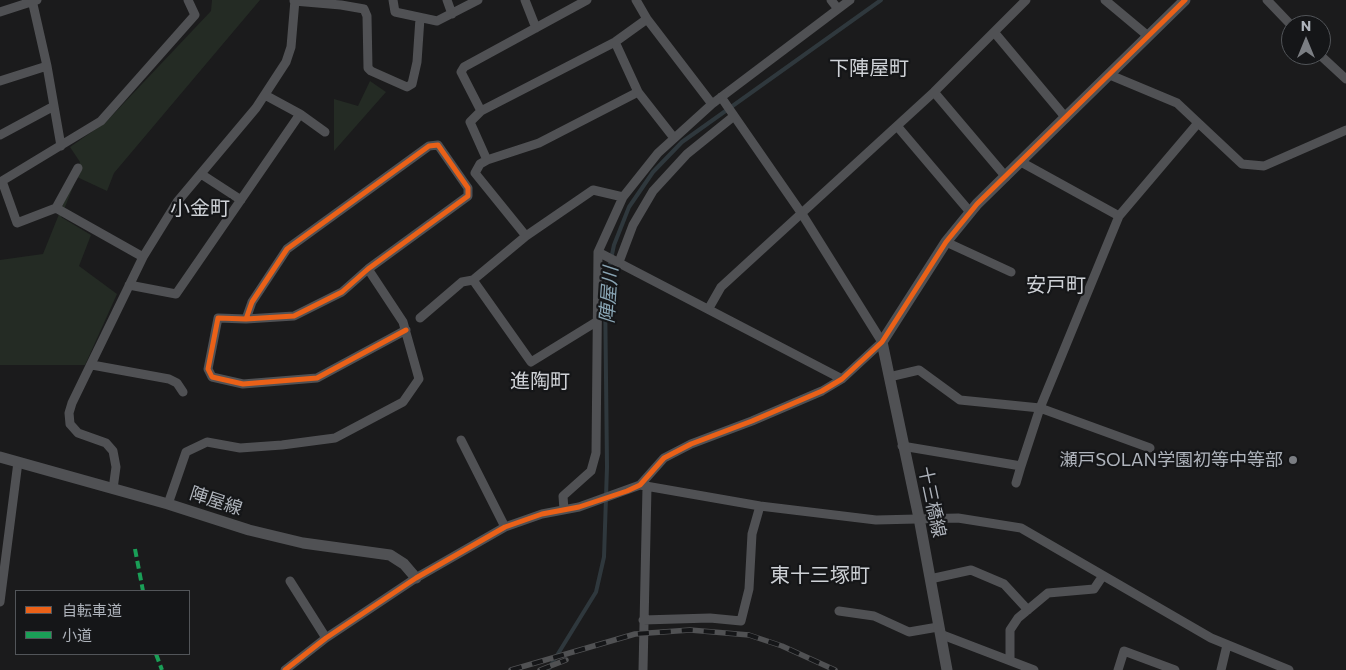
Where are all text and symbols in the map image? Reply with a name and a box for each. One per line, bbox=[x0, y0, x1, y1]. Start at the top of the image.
north arrow bbox=[1281, 15, 1331, 65]
text: N bbox=[1301, 17, 1311, 34]
district label: 下陣屋町 bbox=[829, 56, 909, 80]
district label: 小金町 bbox=[170, 196, 230, 220]
water label: 陣屋川 bbox=[596, 266, 622, 324]
district label: 安戸町 bbox=[1026, 273, 1086, 297]
district label: 進陶町 bbox=[510, 369, 570, 393]
place label: 瀬戸SOLAN学園初等中等部 bbox=[1059, 449, 1283, 471]
marker: 瀬戸SOLAN学園初等中等部 bbox=[1287, 454, 1299, 466]
street label: 十三橋線 bbox=[914, 465, 950, 539]
street label: 陣屋線 bbox=[187, 482, 245, 520]
district label: 東十三塚町 bbox=[770, 563, 870, 587]
legend bbox=[15, 590, 190, 655]
text: 自転車道 bbox=[62, 601, 122, 619]
text: 小道 bbox=[62, 626, 92, 644]

